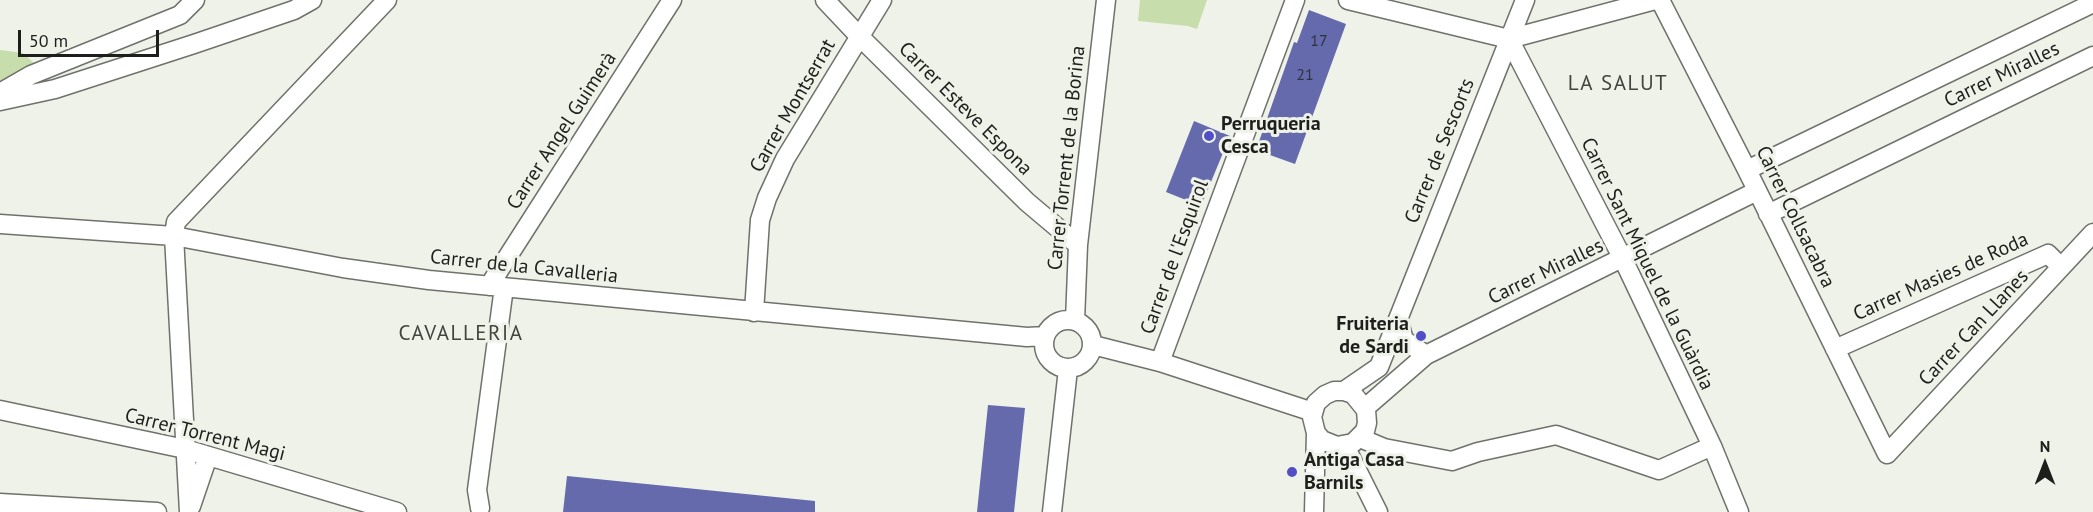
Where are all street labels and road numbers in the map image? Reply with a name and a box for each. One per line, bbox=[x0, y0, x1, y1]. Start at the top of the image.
street label: Carrer Montserrat bbox=[745, 35, 841, 177]
street label: Carrer Esteve Espona bbox=[893, 37, 1037, 181]
street label: Carrer Miralles bbox=[1941, 37, 2063, 113]
street label: Carrer Torrent de la Borina bbox=[1043, 44, 1091, 272]
street label: Carrer Angel Guimerà bbox=[502, 48, 622, 214]
street label: Carrer de Sescorts bbox=[1400, 75, 1480, 227]
street label: Carrer Sant Miquel de la Guàrdia bbox=[1575, 134, 1719, 394]
street label: Carrer Collsacabra bbox=[1750, 142, 1840, 292]
street label: Carrer de l'Esquirol bbox=[1136, 176, 1214, 338]
street label: Carrer Masies de Roda bbox=[1850, 228, 2032, 326]
street label: Carrer Miralles bbox=[1485, 234, 1607, 310]
street label: Carrer de la Cavalleria bbox=[429, 245, 619, 289]
street label: Carrer Can Llanes bbox=[1914, 265, 2034, 391]
street label: Carrer Torrent Magi bbox=[122, 403, 288, 467]

